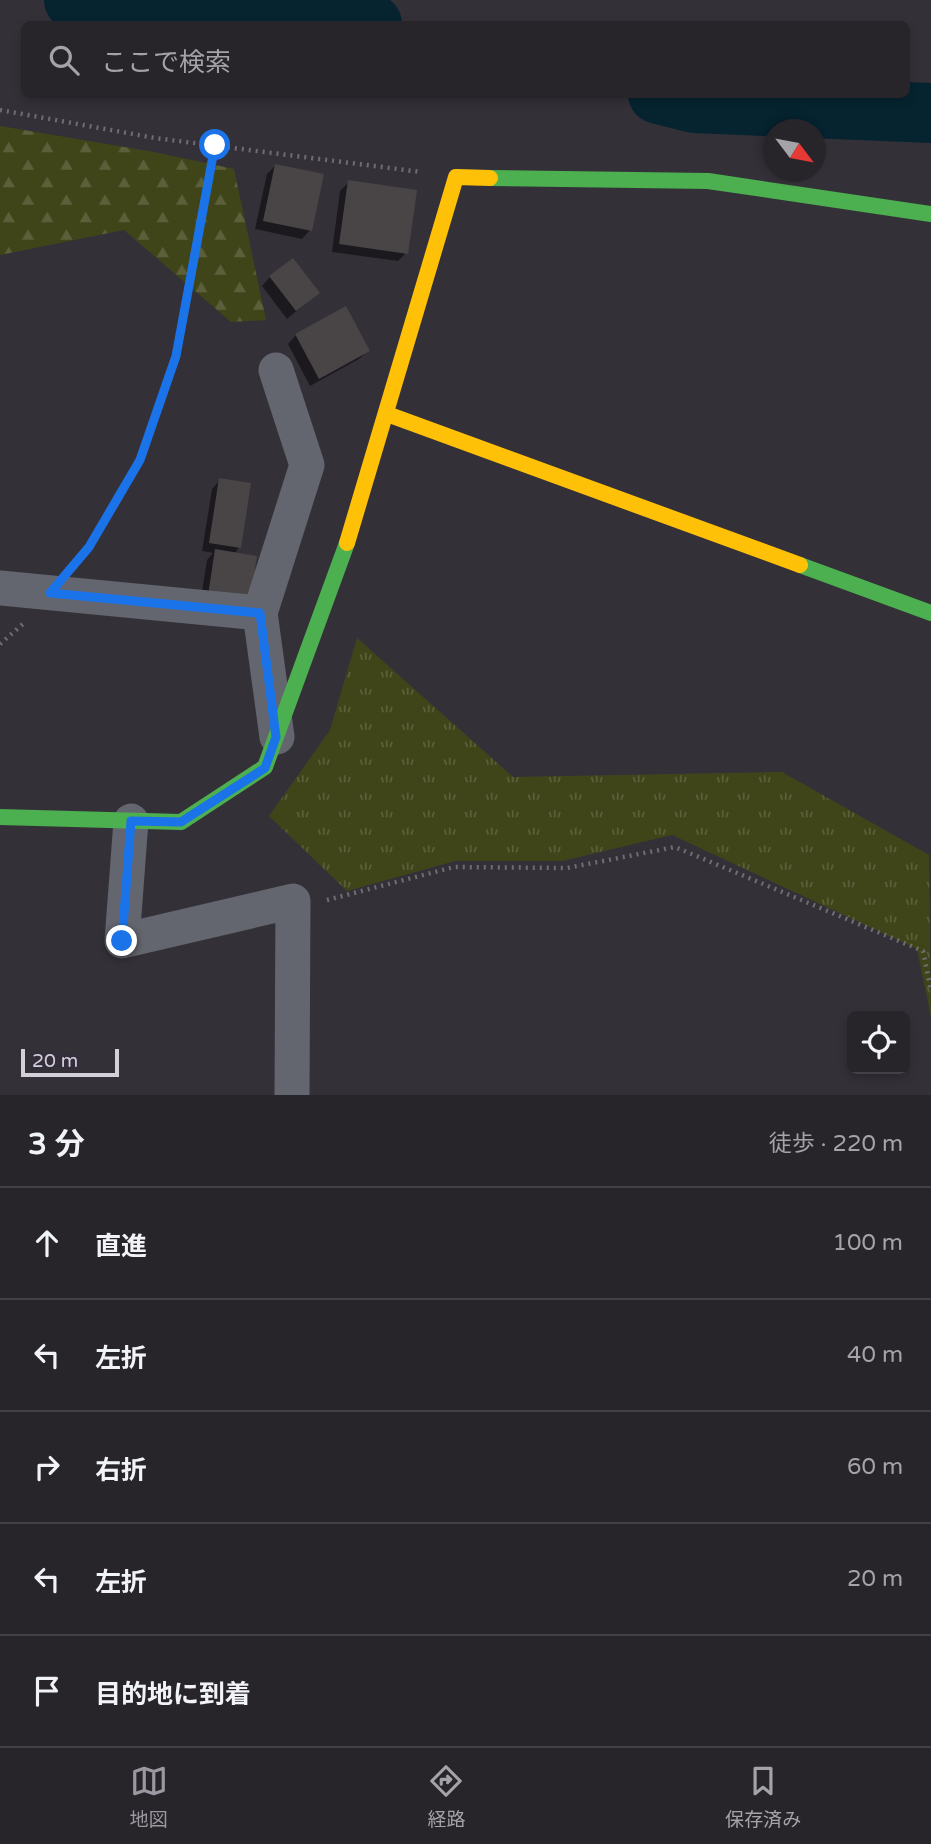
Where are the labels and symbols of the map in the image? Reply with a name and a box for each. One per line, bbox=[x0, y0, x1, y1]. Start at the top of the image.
north arrow bbox=[763, 119, 826, 182]
route start bbox=[199, 129, 230, 160]
route end bbox=[106, 925, 137, 956]
scale bar bbox=[21, 1046, 119, 1078]

